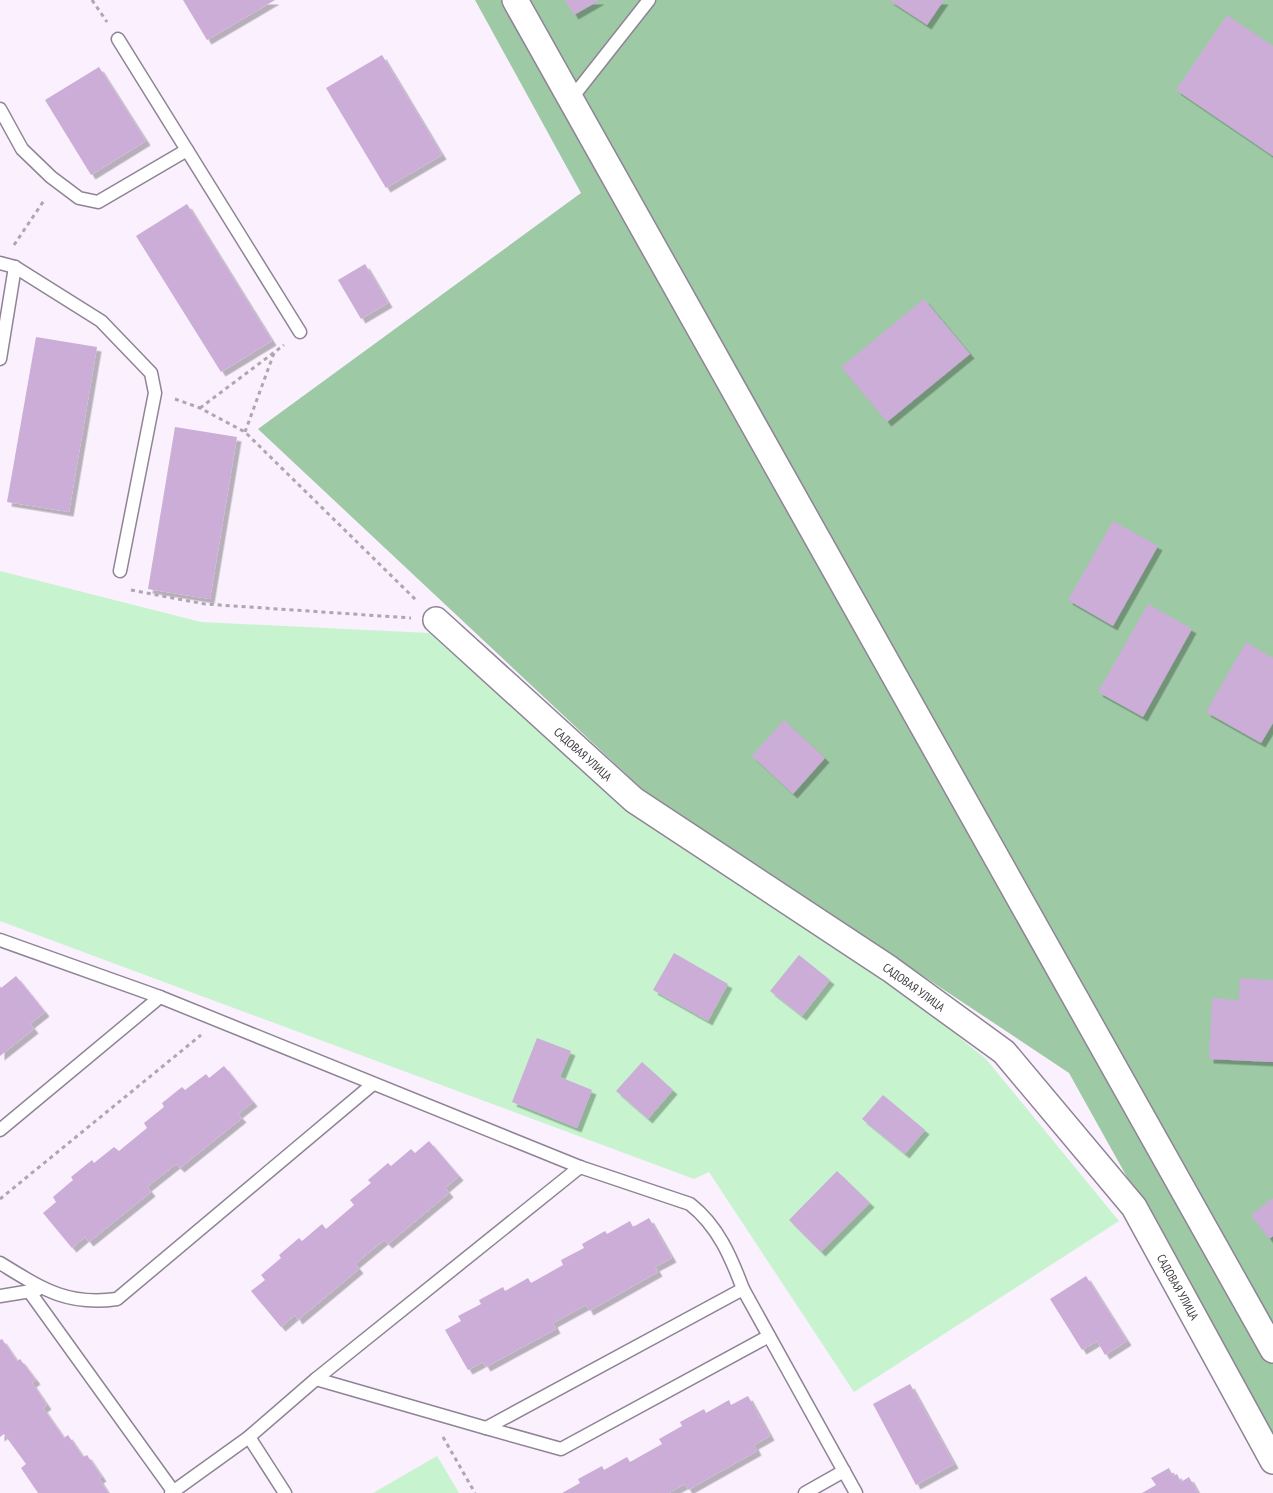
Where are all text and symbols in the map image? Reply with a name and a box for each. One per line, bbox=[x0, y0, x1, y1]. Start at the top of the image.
street label: САДОВАЯ УЛИЦА bbox=[551, 724, 615, 784]
street label: САДОВАЯ УЛИЦА bbox=[880, 960, 948, 1015]
street label: САДОВАЯ УЛИЦА bbox=[1154, 1251, 1202, 1323]

